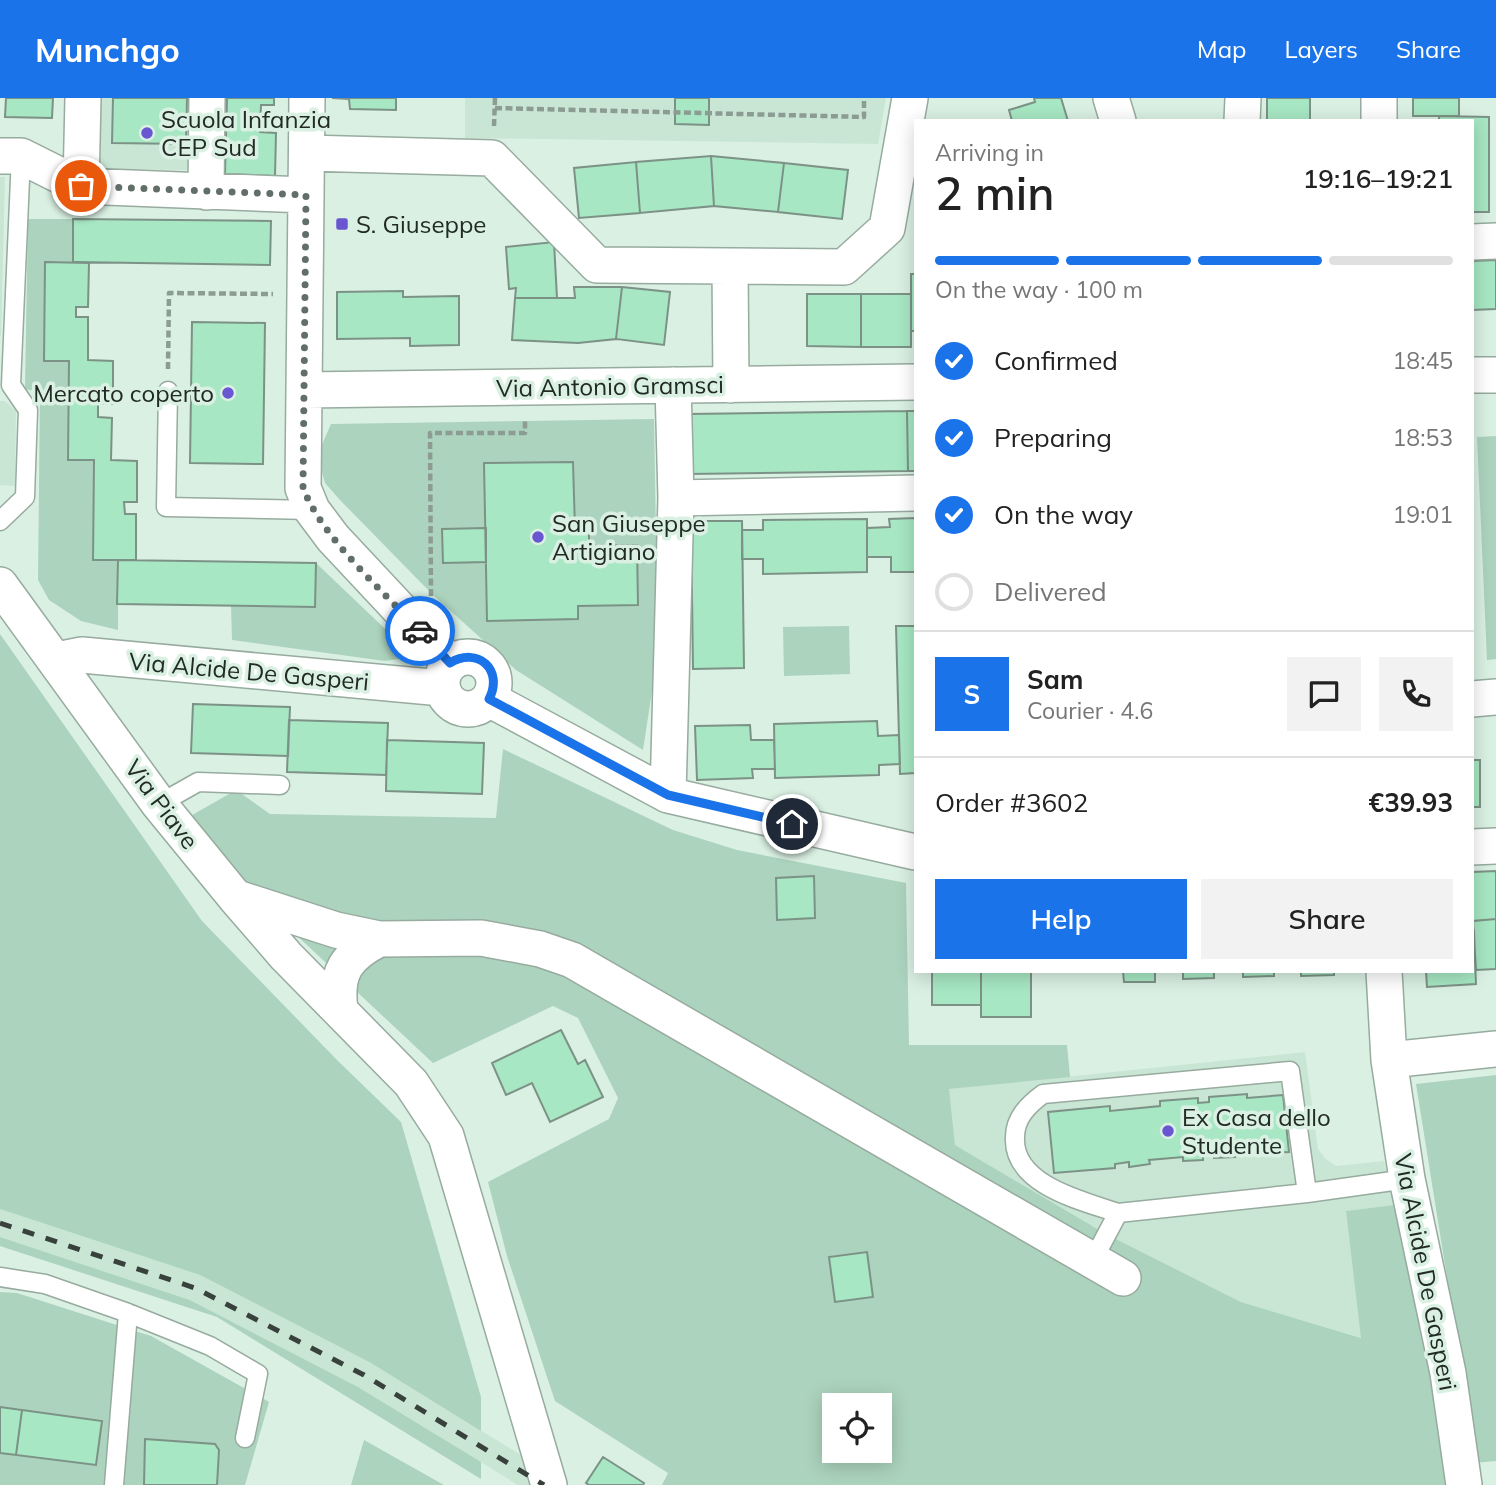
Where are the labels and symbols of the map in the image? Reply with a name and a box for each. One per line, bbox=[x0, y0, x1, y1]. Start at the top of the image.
place label: Scuola Infanzia CEP Sud bbox=[161, 104, 331, 162]
marker: Scuola Infanzia CEP Sud bbox=[139, 125, 155, 141]
pin bbox=[51, 156, 111, 216]
place label: S. Giuseppe bbox=[356, 209, 486, 239]
marker: S. Giuseppe bbox=[334, 216, 350, 232]
street label: Via Antonio Gramsci bbox=[496, 369, 724, 403]
place label: Mercato coperto bbox=[33, 378, 214, 408]
marker: Mercato coperto bbox=[220, 385, 236, 401]
place label: San Giuseppe Artigiano bbox=[552, 508, 706, 566]
marker: San Giuseppe Artigiano bbox=[530, 529, 546, 545]
courier bbox=[385, 596, 455, 666]
street label: Via Alcide De Gasperi bbox=[128, 646, 370, 696]
street label: Via Piave bbox=[119, 753, 205, 855]
pin bbox=[762, 794, 822, 854]
place label: Ex Casa dello Studente bbox=[1182, 1102, 1331, 1160]
marker: Ex Casa dello Studente bbox=[1160, 1123, 1176, 1139]
street label: Via Alcide De Gasperi bbox=[1388, 1151, 1464, 1393]

